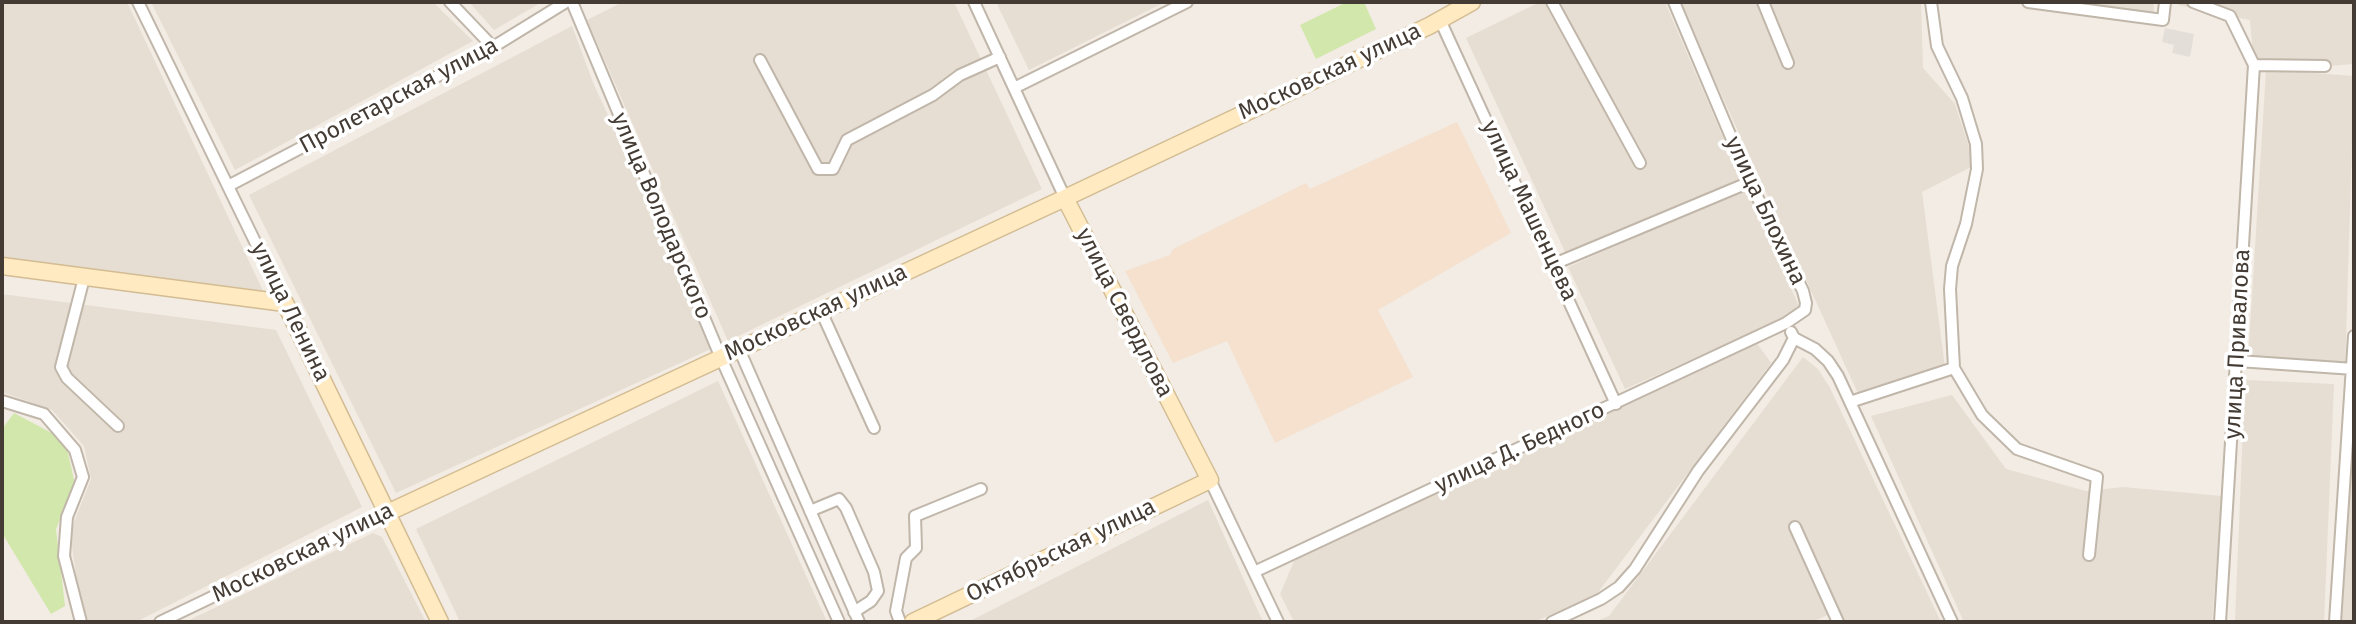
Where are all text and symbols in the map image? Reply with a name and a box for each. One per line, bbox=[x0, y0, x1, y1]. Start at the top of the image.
street label: Московская улица bbox=[1234, 18, 1426, 126]
street label: Пролетарская улица bbox=[295, 32, 503, 160]
street label: улица Володарского bbox=[605, 109, 717, 323]
street label: улица Машенцева bbox=[1475, 116, 1583, 306]
street label: улица Блохина bbox=[1718, 132, 1812, 290]
street label: улица Свердлова bbox=[1069, 224, 1179, 402]
street label: улица Ленина bbox=[244, 238, 336, 386]
street label: улица Привалова bbox=[2219, 248, 2257, 440]
street label: Московская улица bbox=[720, 259, 912, 367]
street label: улица Д. Бедного bbox=[1431, 397, 1609, 499]
street label: Октябрьская улица bbox=[962, 493, 1160, 609]
street label: Московская улица bbox=[208, 497, 398, 609]

